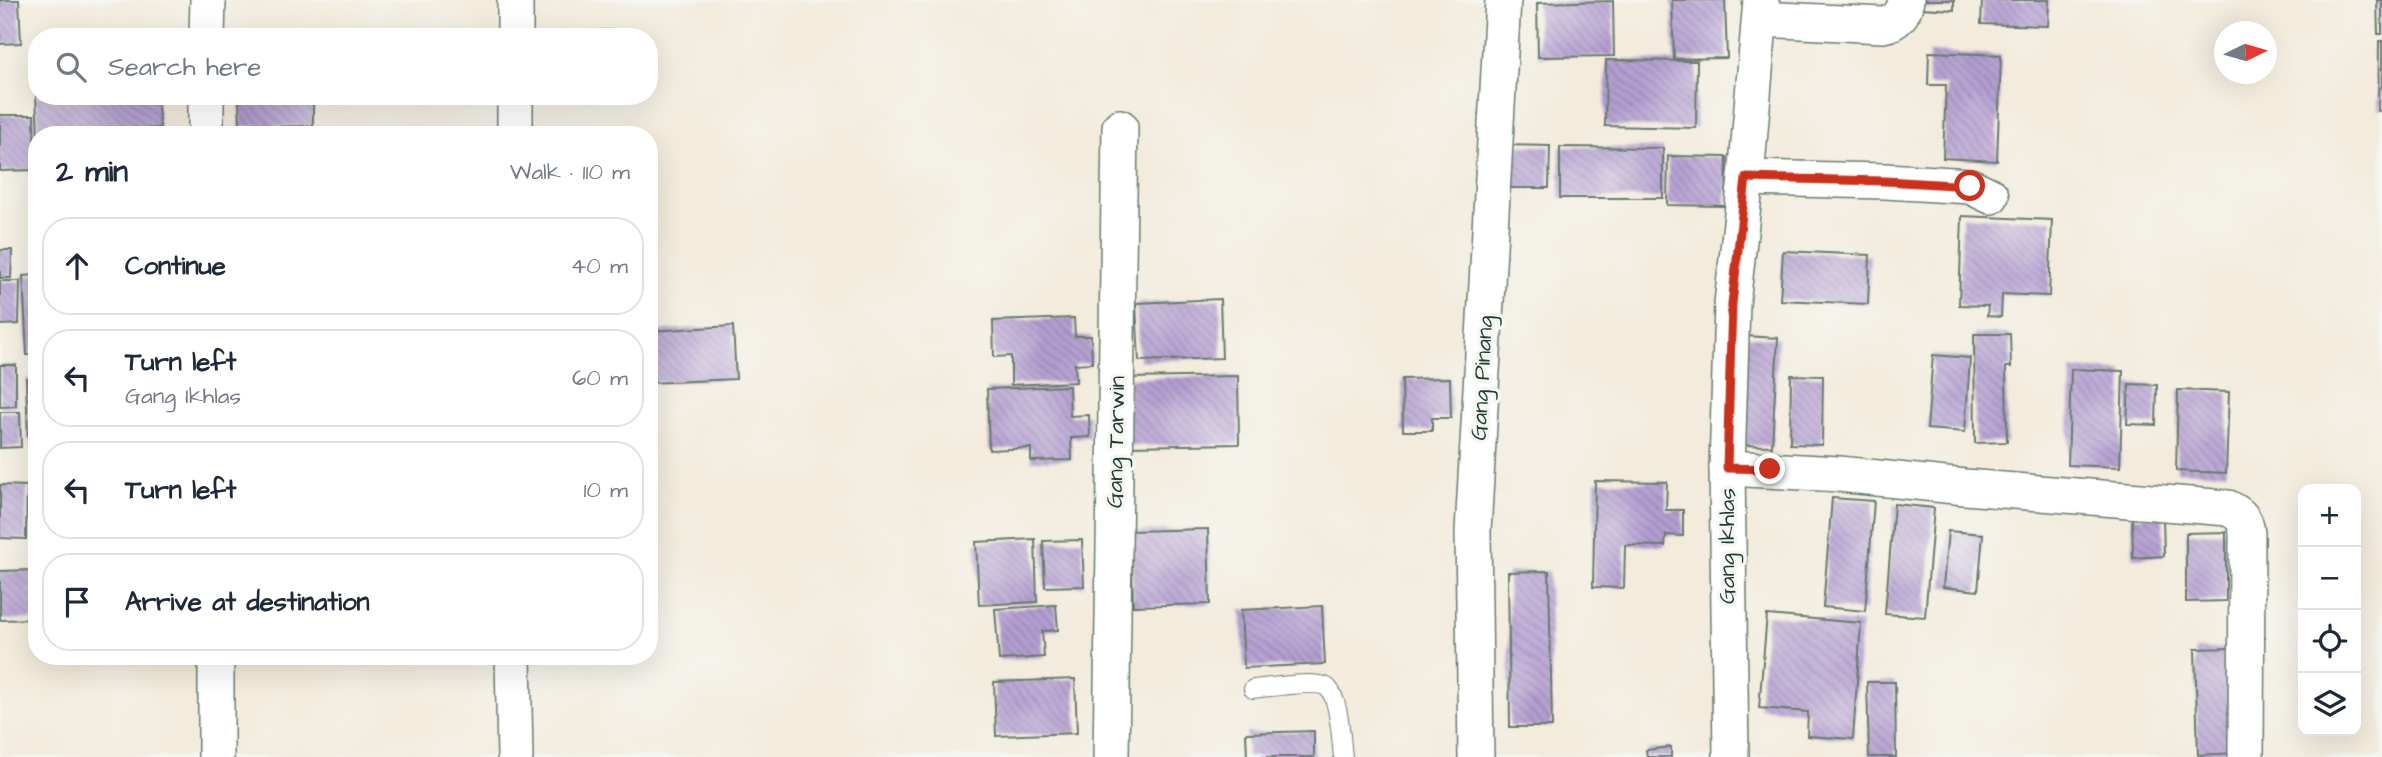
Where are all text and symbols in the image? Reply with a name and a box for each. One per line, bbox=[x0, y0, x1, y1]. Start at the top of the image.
north arrow bbox=[2214, 21, 2277, 84]
search box bbox=[28, 28, 658, 105]
icon: search bbox=[52, 48, 90, 86]
text: Search here bbox=[108, 49, 261, 85]
text: 2 min bbox=[56, 151, 128, 193]
text: Walk · 110 m bbox=[510, 156, 630, 188]
route start bbox=[1954, 170, 1985, 201]
icon: ahead bbox=[58, 247, 96, 285]
text: Continue bbox=[125, 248, 226, 284]
text: 40 m bbox=[571, 250, 628, 282]
street label: Gang Pinang bbox=[1463, 315, 1502, 441]
text: Turn left bbox=[125, 344, 236, 380]
icon: left bbox=[58, 359, 96, 397]
text: 60 m bbox=[572, 362, 628, 394]
street label: Gang Tarwin bbox=[1099, 375, 1134, 509]
text: Gang Ikhlas bbox=[125, 380, 241, 412]
route end bbox=[1754, 453, 1785, 484]
icon: left bbox=[58, 471, 96, 509]
text: Turn left bbox=[125, 472, 236, 508]
text: 10 m bbox=[583, 474, 628, 506]
map controls bbox=[2298, 484, 2361, 736]
button: + bbox=[2298, 484, 2361, 547]
street label: Gang Ikhlas bbox=[1711, 488, 1744, 604]
button: − bbox=[2298, 547, 2361, 610]
icon: arrive bbox=[58, 583, 96, 621]
text: Arrive at destination bbox=[125, 584, 370, 620]
button: locate bbox=[2298, 610, 2361, 673]
button: layers bbox=[2298, 673, 2361, 736]

